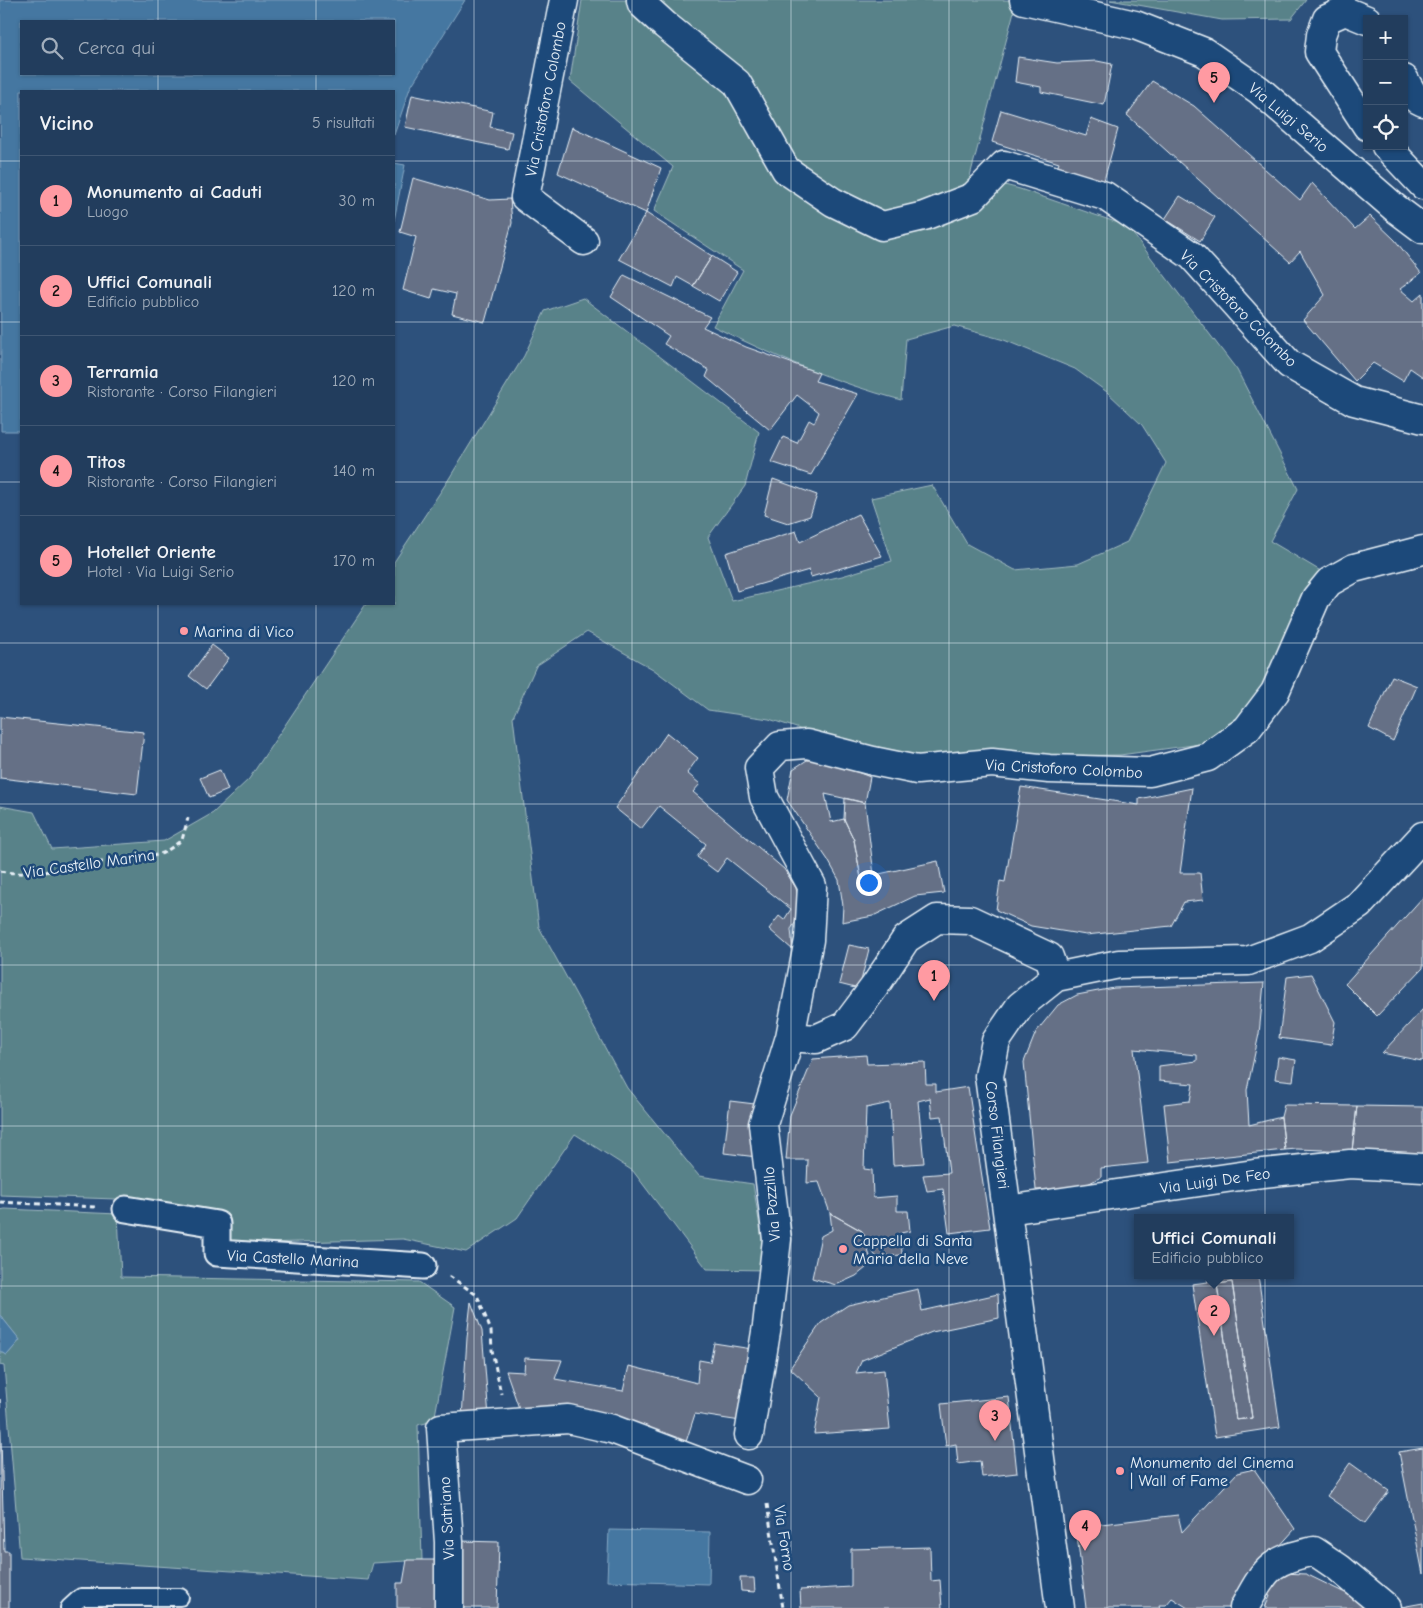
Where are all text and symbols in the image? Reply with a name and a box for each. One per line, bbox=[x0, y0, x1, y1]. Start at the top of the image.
map controls bbox=[1363, 15, 1408, 150]
button: + bbox=[1363, 15, 1408, 60]
search box bbox=[20, 20, 395, 75]
street label: Via Cristoforo Colombo bbox=[522, 20, 570, 178]
icon: search bbox=[38, 34, 66, 62]
text: Cerca qui bbox=[78, 37, 155, 59]
button: − bbox=[1363, 60, 1408, 105]
pin: 5 bbox=[1198, 62, 1230, 103]
street label: Via Luigi Serio bbox=[1245, 79, 1332, 156]
button: locate bbox=[1363, 105, 1408, 150]
text: Vicino bbox=[40, 111, 94, 135]
text: 5 risultati bbox=[312, 114, 375, 132]
text: Monumento ai Caduti bbox=[87, 181, 262, 203]
text: 1 bbox=[53, 192, 59, 210]
text: 30 m bbox=[339, 192, 375, 210]
text: Luogo bbox=[87, 203, 128, 221]
street label: Via Cristoforo Colombo bbox=[1176, 247, 1300, 371]
text: Uffici Comunali bbox=[87, 271, 212, 293]
text: 2 bbox=[52, 282, 60, 300]
text: 120 m bbox=[332, 282, 375, 300]
text: Edificio pubblico bbox=[87, 293, 199, 311]
text: Terramia bbox=[87, 361, 159, 383]
text: 3 bbox=[52, 372, 60, 390]
text: 120 m bbox=[332, 372, 375, 390]
text: Ristorante · Corso Filangieri bbox=[87, 383, 277, 401]
text: Titos bbox=[87, 451, 125, 473]
text: 4 bbox=[52, 462, 60, 480]
text: 140 m bbox=[333, 462, 375, 480]
text: Ristorante · Corso Filangieri bbox=[87, 473, 277, 491]
text: Hotellet Oriente bbox=[87, 541, 216, 563]
text: 5 bbox=[52, 552, 60, 570]
text: 170 m bbox=[333, 552, 375, 570]
text: Hotel · Via Luigi Serio bbox=[87, 563, 234, 581]
place label: Marina di Vico bbox=[194, 623, 294, 641]
marker: Marina di Vico bbox=[178, 625, 190, 637]
street label: Via Cristoforo Colombo bbox=[985, 756, 1143, 782]
street label: Via Castello Marina bbox=[22, 846, 156, 882]
your location bbox=[856, 870, 882, 896]
pin: 1 bbox=[918, 960, 950, 1001]
street label: Corso Filangieri bbox=[981, 1080, 1013, 1190]
street label: Via Luigi De Feo bbox=[1159, 1164, 1271, 1198]
street label: Via Pozzillo bbox=[760, 1166, 784, 1242]
popup bbox=[1134, 1214, 1294, 1279]
text: Uffici Comunali bbox=[1151, 1227, 1277, 1249]
place label: Cappella di Santa Maria della Neve bbox=[853, 1232, 972, 1268]
marker: Cappella di Santa Maria della Neve bbox=[837, 1243, 849, 1255]
street label: Via Castello Marina bbox=[226, 1247, 359, 1271]
text: Edificio pubblico bbox=[1151, 1249, 1264, 1267]
pin: 2 bbox=[1198, 1295, 1230, 1336]
pin: 3 bbox=[979, 1400, 1011, 1441]
place label: Monumento del Cinema | Wall of Fame bbox=[1130, 1454, 1294, 1490]
marker: Monumento del Cinema | Wall of Fame bbox=[1114, 1465, 1126, 1477]
street label: Via Satriano bbox=[436, 1476, 458, 1560]
street label: Via Forno bbox=[770, 1504, 798, 1572]
pin: 4 bbox=[1069, 1510, 1101, 1551]

